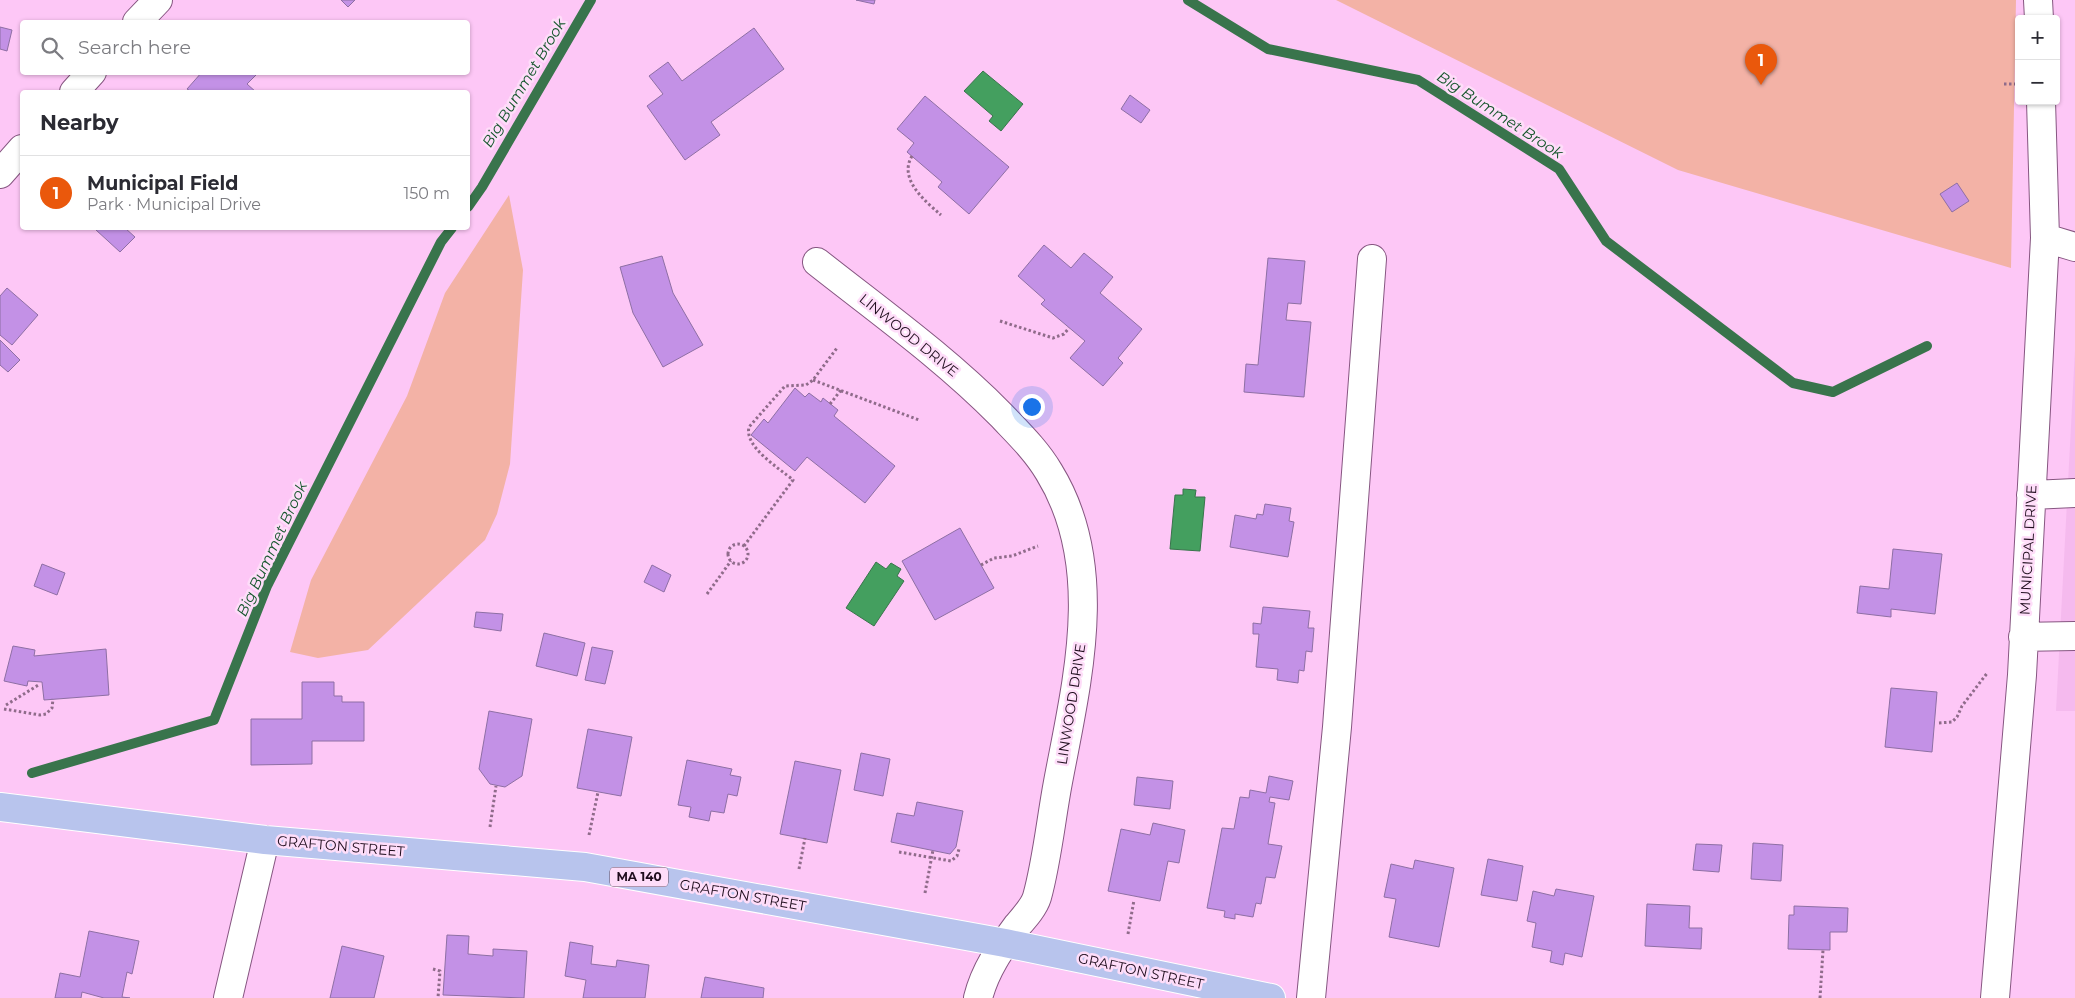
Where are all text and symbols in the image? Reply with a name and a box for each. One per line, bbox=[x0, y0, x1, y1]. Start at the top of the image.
water label: Big Bummet Brook bbox=[478, 14, 570, 151]
map controls bbox=[2015, 15, 2060, 105]
button: + bbox=[2015, 15, 2060, 60]
search box bbox=[20, 20, 470, 75]
icon: search bbox=[38, 34, 66, 62]
text: Search here bbox=[78, 36, 191, 59]
pin: 1 bbox=[1745, 44, 1777, 85]
button: − bbox=[2015, 60, 2060, 105]
water label: Big Bummet Brook bbox=[1434, 67, 1568, 163]
text: Nearby bbox=[40, 110, 119, 135]
text: Municipal Field bbox=[87, 172, 238, 195]
text: 1 bbox=[53, 184, 59, 203]
text: 150 m bbox=[403, 184, 450, 203]
text: Park · Municipal Drive bbox=[87, 195, 261, 214]
street label: LINWOOD DRIVE bbox=[856, 290, 962, 380]
your location bbox=[1019, 394, 1045, 420]
water label: Big Bummet Brook bbox=[232, 477, 312, 619]
street label: MUNICIPAL DRIVE bbox=[2016, 485, 2040, 615]
street label: LINWOOD DRIVE bbox=[1053, 642, 1089, 766]
street label: GRAFTON STREET bbox=[276, 831, 406, 861]
road number: MA 140 bbox=[610, 868, 668, 886]
street label: GRAFTON STREET bbox=[678, 875, 808, 915]
street label: GRAFTON STREET bbox=[1077, 949, 1205, 993]

